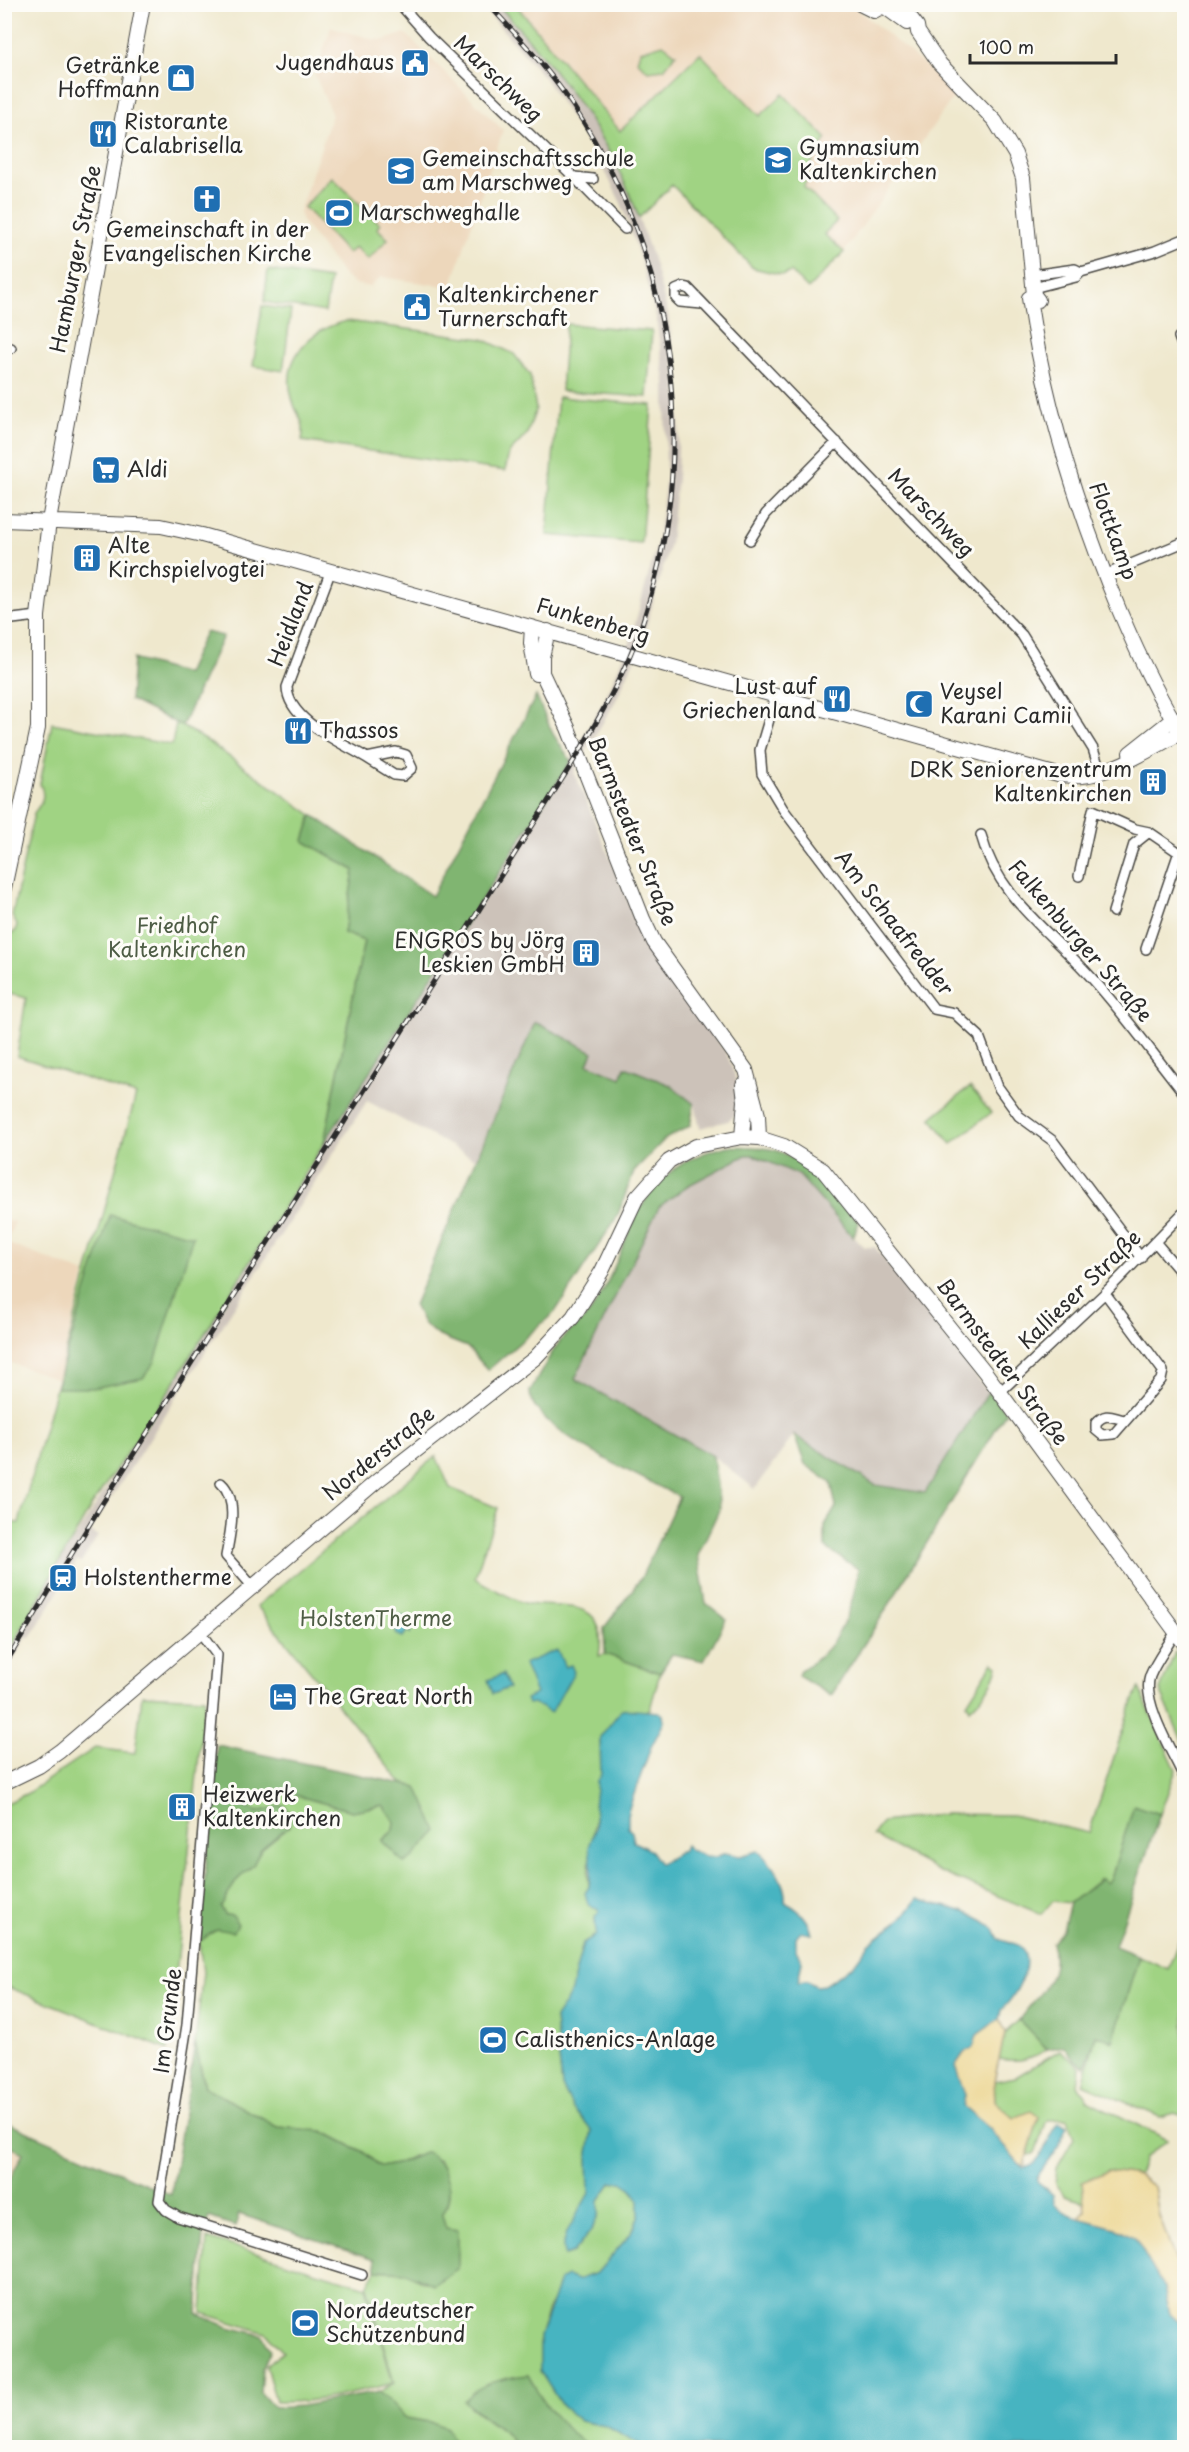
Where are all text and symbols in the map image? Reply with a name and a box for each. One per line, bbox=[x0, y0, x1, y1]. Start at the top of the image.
street label: Marschweg bbox=[447, 26, 551, 129]
scale bar bbox=[970, 27, 1116, 65]
text: 100 m bbox=[979, 33, 1034, 60]
place label: Jugendhaus bbox=[275, 45, 394, 77]
public building icon: Jugendhaus bbox=[399, 47, 431, 79]
place label: Getränke Hoffmann bbox=[58, 48, 160, 104]
shop icon: Getränke Hoffmann bbox=[165, 62, 197, 94]
place label: Ristorante Calabrisella bbox=[124, 104, 243, 160]
restaurant icon: Ristorante Calabrisella bbox=[87, 118, 119, 150]
place label: Gymnasium Kaltenkirchen bbox=[799, 130, 937, 186]
place label: Gemeinschaftsschule am Marschweg bbox=[422, 141, 635, 197]
school or university icon: Gymnasium Kaltenkirchen bbox=[762, 144, 794, 176]
school or university icon: Gemeinschaftsschule am Marschweg bbox=[385, 155, 417, 187]
street label: Hamburger Straße bbox=[40, 162, 108, 355]
church icon: Gemeinschaft in der Evangelischen Kirche bbox=[191, 183, 223, 215]
place label: Marschweghalle bbox=[360, 195, 520, 227]
sports icon: Marschweghalle bbox=[323, 197, 355, 229]
place label: Gemeinschaft in der Evangelischen Kirche bbox=[102, 212, 312, 268]
place label: Kaltenkirchener Turnerschaft bbox=[438, 277, 598, 333]
public building icon: Kaltenkirchener Turnerschaft bbox=[401, 291, 433, 323]
place label: Aldi bbox=[127, 452, 168, 484]
supermarket icon: Aldi bbox=[90, 454, 122, 486]
street label: Marschweg bbox=[881, 460, 984, 564]
street label: Flottkamp bbox=[1082, 477, 1147, 584]
place label: Alte Kirchspielvogtei bbox=[108, 528, 265, 584]
building icon: Alte Kirchspielvogtei bbox=[71, 542, 103, 574]
street label: Heidland bbox=[258, 576, 320, 671]
street label: Funkenberg bbox=[533, 588, 654, 651]
place label: Lust auf Griechenland bbox=[682, 669, 817, 725]
place label: Veysel Karani Camii bbox=[940, 674, 1072, 730]
restaurant icon: Lust auf Griechenland bbox=[821, 683, 853, 715]
mosque icon: Veysel Karani Camii bbox=[903, 688, 935, 720]
place label: Thassos bbox=[319, 713, 398, 745]
restaurant icon: Thassos bbox=[282, 715, 314, 747]
street label: Barmstedter Straße bbox=[581, 730, 687, 930]
place label: DRK Seniorenzentrum Kaltenkirchen bbox=[910, 752, 1132, 808]
building icon: DRK Seniorenzentrum Kaltenkirchen bbox=[1137, 766, 1169, 798]
street label: Am Schaafredder bbox=[828, 842, 963, 1002]
street label: Falkenburger Straße bbox=[1002, 851, 1161, 1028]
park label: Friedhof Kaltenkirchen bbox=[108, 908, 246, 964]
place label: ENGROS by Jörg Leskien GmbH bbox=[394, 923, 565, 979]
building icon: ENGROS by Jörg Leskien GmbH bbox=[570, 937, 602, 969]
street label: Kallieser Straße bbox=[1010, 1221, 1147, 1356]
street label: Barmstedter Straße bbox=[930, 1270, 1077, 1451]
street label: Norderstraße bbox=[315, 1397, 441, 1508]
place label: Holstentherme bbox=[84, 1560, 232, 1592]
station icon: Holstentherme bbox=[47, 1562, 79, 1594]
park label: HolstenTherme bbox=[300, 1601, 452, 1633]
place label: The Great North bbox=[304, 1679, 473, 1711]
hotel icon: The Great North bbox=[267, 1681, 299, 1713]
place label: Heizwerk Kaltenkirchen bbox=[203, 1777, 341, 1833]
building icon: Heizwerk Kaltenkirchen bbox=[166, 1791, 198, 1823]
street label: Im Grunde bbox=[144, 1966, 188, 2075]
place label: Calisthenics-Anlage bbox=[514, 2022, 715, 2054]
sports icon: Calisthenics-Anlage bbox=[477, 2024, 509, 2056]
place label: Norddeutscher Schützenbund bbox=[326, 2293, 474, 2349]
sports icon: Norddeutscher Schützenbund bbox=[289, 2307, 321, 2339]

